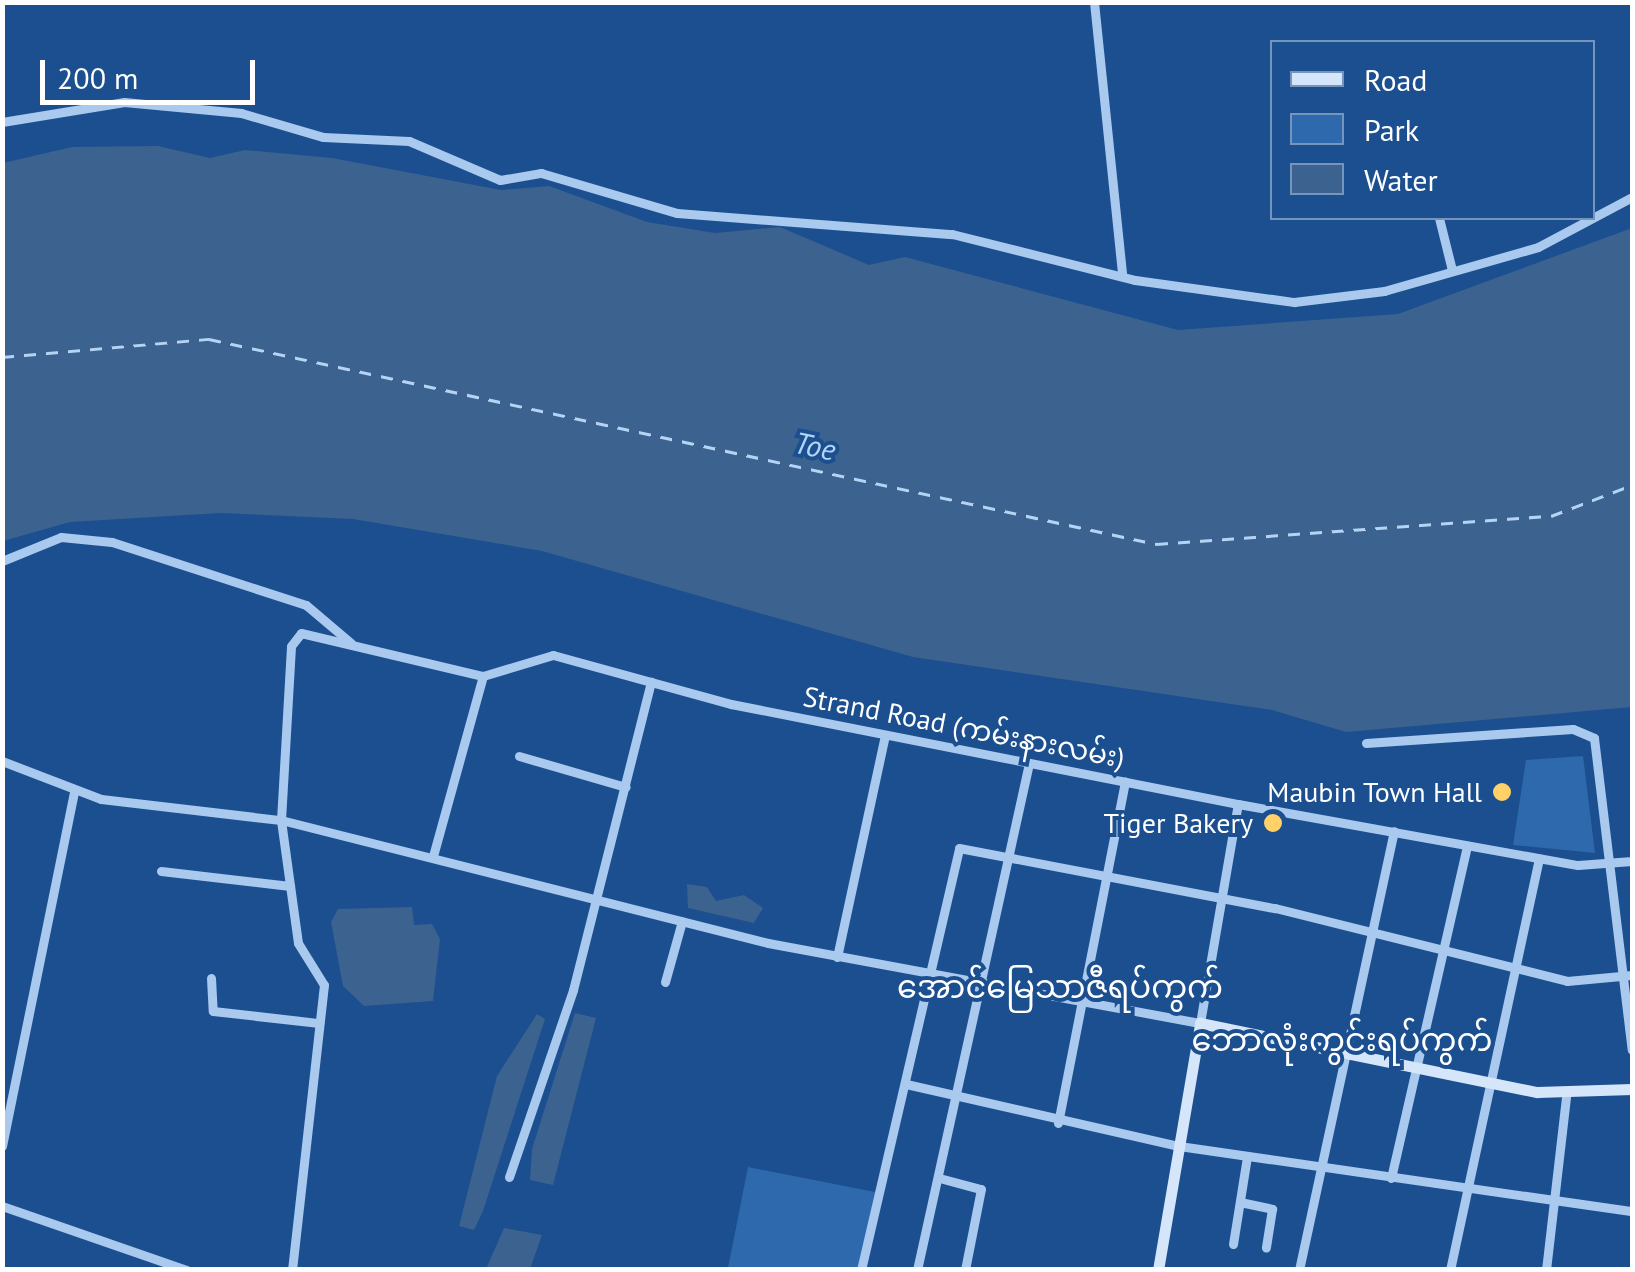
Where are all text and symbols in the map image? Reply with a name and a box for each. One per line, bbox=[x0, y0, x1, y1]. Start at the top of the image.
scale bar bbox=[45, 40, 260, 102]
legend bbox=[1270, 40, 1595, 220]
text: 200 m bbox=[57, 58, 138, 97]
text: Road bbox=[1364, 60, 1428, 99]
text: Park bbox=[1364, 110, 1419, 149]
text: Water bbox=[1364, 160, 1438, 199]
water label: Toe bbox=[791, 424, 839, 468]
street label: Strand Road (ကမ်းနားလမ်း) bbox=[800, 679, 1128, 775]
place label: Maubin Town Hall bbox=[1266, 775, 1482, 809]
marker: Maubin Town Hall bbox=[1491, 781, 1513, 803]
place label: Tiger Bakery bbox=[1104, 806, 1253, 840]
marker: Tiger Bakery bbox=[1262, 812, 1284, 834]
district label: အောင်မြေသာဇီရပ်ကွက် bbox=[897, 967, 1223, 1005]
district label: ဘောလုံးကွင်းရပ်ကွက် bbox=[1192, 1020, 1492, 1058]

